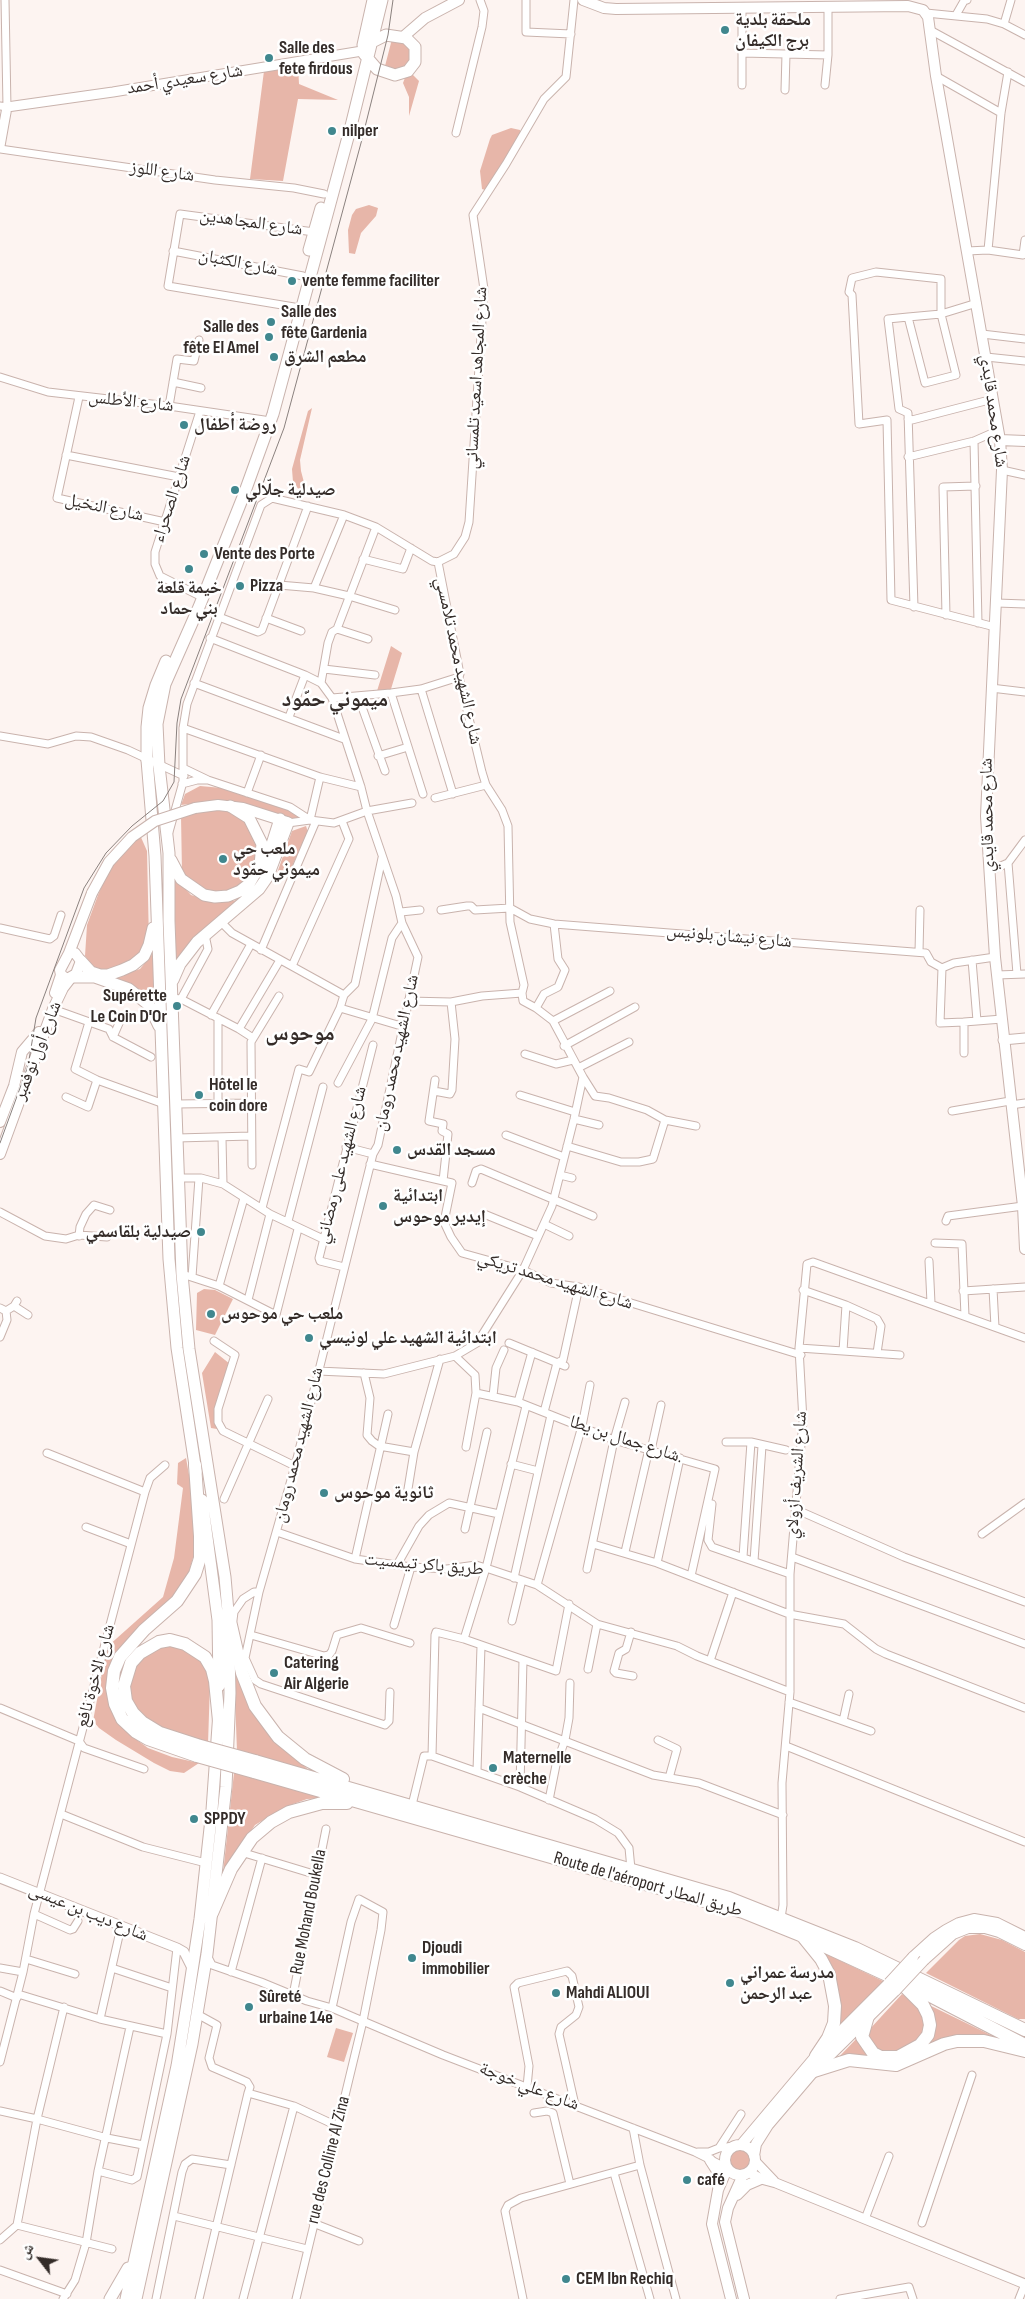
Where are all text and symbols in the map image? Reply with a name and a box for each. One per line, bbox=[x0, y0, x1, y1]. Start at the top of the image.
place label: ملحقة بلدية برج الكيفان bbox=[735, 9, 811, 52]
marker: ملحقة بلدية برج الكيفان bbox=[719, 24, 731, 36]
place label: Salle des fete firdous bbox=[279, 37, 353, 80]
marker: Salle des fete firdous bbox=[263, 52, 275, 64]
street label: شارع سعيدي أحمد bbox=[125, 60, 245, 100]
place label: nilper bbox=[342, 120, 378, 142]
marker: nilper bbox=[326, 125, 338, 137]
street label: شارع اللوز bbox=[128, 157, 196, 187]
street label: شارع المجاهدين bbox=[198, 205, 304, 241]
street label: شارع الكثبان bbox=[197, 245, 279, 281]
place label: vente femme faciliter bbox=[302, 270, 440, 292]
marker: vente femme faciliter bbox=[286, 275, 298, 287]
street label: شارع المجاهد اسعيد تلمساني bbox=[461, 286, 493, 470]
place label: Salle des fête Gardenia bbox=[281, 301, 367, 344]
place label: Salle des fête El Amel bbox=[183, 316, 259, 358]
marker: Salle des fête Gardenia bbox=[265, 316, 277, 328]
marker: Salle des fête El Amel bbox=[263, 331, 275, 343]
place label: مطعم الشرق bbox=[284, 346, 366, 368]
marker: مطعم الشرق bbox=[268, 351, 280, 363]
street label: شارع محمد قايدي bbox=[974, 353, 1012, 469]
street label: شارع الأطلس bbox=[87, 387, 175, 417]
place label: روضة أطفال bbox=[194, 414, 276, 436]
marker: روضة أطفال bbox=[178, 419, 190, 431]
street label: شارع الصحراء bbox=[148, 453, 196, 545]
place label: صيدلية جلّالي bbox=[245, 479, 335, 501]
marker: صيدلية جلّالي bbox=[229, 484, 241, 496]
street label: شارع النخيل bbox=[63, 489, 145, 527]
place label: Vente des Porte bbox=[214, 543, 315, 565]
marker: Vente des Porte bbox=[198, 548, 210, 560]
marker: خيمة قلعة بني حماد bbox=[183, 563, 195, 575]
place label: Pizza bbox=[250, 575, 283, 597]
street label: شارع الشهيد محمد تلامسي bbox=[430, 575, 486, 747]
place label: خيمة قلعة بني حماد bbox=[156, 577, 222, 620]
marker: Pizza bbox=[234, 580, 246, 592]
district label: ميموني حمّود bbox=[282, 687, 388, 713]
street label: شارع محمد قايدي bbox=[976, 758, 1000, 872]
place label: ملعب حي ميموني حمّود bbox=[233, 838, 320, 881]
marker: ملعب حي ميموني حمّود bbox=[217, 853, 229, 865]
street label: شارع نيشان بلونيس bbox=[665, 921, 793, 953]
street label: شارع الشهيد محمد رومان bbox=[370, 973, 424, 1133]
place label: Supérette Le Coin D'Or bbox=[91, 985, 167, 1028]
street label: شارع أول نوفمبر bbox=[9, 998, 67, 1104]
marker: Supérette Le Coin D'Or bbox=[171, 1000, 183, 1012]
district label: موحوس bbox=[265, 1021, 335, 1047]
place label: Hôtel le coin dore bbox=[209, 1074, 268, 1116]
street label: شارع الشهيد على رمضاني bbox=[312, 1084, 372, 1246]
marker: Hôtel le coin dore bbox=[193, 1089, 205, 1101]
place label: مسجد القدس bbox=[407, 1139, 496, 1161]
marker: مسجد القدس bbox=[391, 1144, 403, 1156]
place label: ابتدائية إيدير موحوس bbox=[393, 1185, 486, 1228]
marker: ابتدائية إيدير موحوس bbox=[377, 1200, 389, 1212]
place label: صيدلية بلقاسمي bbox=[85, 1221, 191, 1243]
marker: صيدلية بلقاسمي bbox=[195, 1226, 207, 1238]
street label: شارع الشهيد محمد تريكي bbox=[475, 1247, 635, 1315]
place label: ملعب حي موحوس bbox=[221, 1303, 343, 1325]
marker: ملعب حي موحوس bbox=[205, 1308, 217, 1320]
place label: ابتدائية الشهيد علي لونيسي bbox=[319, 1327, 497, 1349]
marker: ابتدائية الشهيد علي لونيسي bbox=[303, 1332, 315, 1344]
street label: شارع الشهيد محمد رومان bbox=[269, 1365, 329, 1525]
street label: شارع الشريف أزولاي bbox=[782, 1410, 812, 1540]
street label: شارع جمال بن يطا. bbox=[567, 1412, 685, 1468]
place label: ثانوية موحوس bbox=[334, 1482, 433, 1504]
marker: ثانوية موحوس bbox=[318, 1487, 330, 1499]
street label: طريق باكر تيمسيت bbox=[363, 1549, 485, 1581]
street label: شارع الاخوة نافع bbox=[72, 1622, 120, 1730]
place label: Catering Air Algerie bbox=[284, 1652, 349, 1695]
marker: Catering Air Algerie bbox=[268, 1667, 280, 1679]
place label: Maternelle crèche bbox=[503, 1747, 572, 1790]
marker: Maternelle crèche bbox=[487, 1762, 499, 1774]
place label: SPPDY bbox=[204, 1808, 246, 1830]
marker: SPPDY bbox=[188, 1813, 200, 1825]
street label: Rue Mohand Boukella bbox=[286, 1847, 332, 1977]
street label: Route de l'aéroport طريق المطار bbox=[551, 1848, 745, 1922]
street label: شارع ديب بن عيسى bbox=[25, 1879, 151, 1947]
place label: Djoudi immobilier bbox=[422, 1937, 490, 1980]
marker: Djoudi immobilier bbox=[406, 1952, 418, 1964]
place label: مدرسة عمراني عبد الرحمن bbox=[740, 1962, 834, 2005]
marker: مدرسة عمراني عبد الرحمن bbox=[724, 1977, 736, 1989]
place label: Mahdi ALIOUI bbox=[566, 1982, 649, 2004]
place label: Sûreté urbaine 14e bbox=[259, 1986, 333, 2028]
marker: Mahdi ALIOUI bbox=[550, 1987, 562, 1999]
marker: Sûreté urbaine 14e bbox=[243, 2001, 255, 2013]
street label: شارع علي خوجة bbox=[476, 2058, 582, 2116]
street label: rue des Colline Al Zina bbox=[303, 2094, 355, 2226]
place label: café bbox=[697, 2169, 725, 2191]
marker: café bbox=[681, 2174, 693, 2186]
north arrow bbox=[15, 2234, 65, 2284]
text: ش bbox=[15, 2241, 38, 2262]
place label: CEM Ibn Rechiq bbox=[576, 2268, 673, 2290]
marker: CEM Ibn Rechiq bbox=[560, 2273, 572, 2285]

